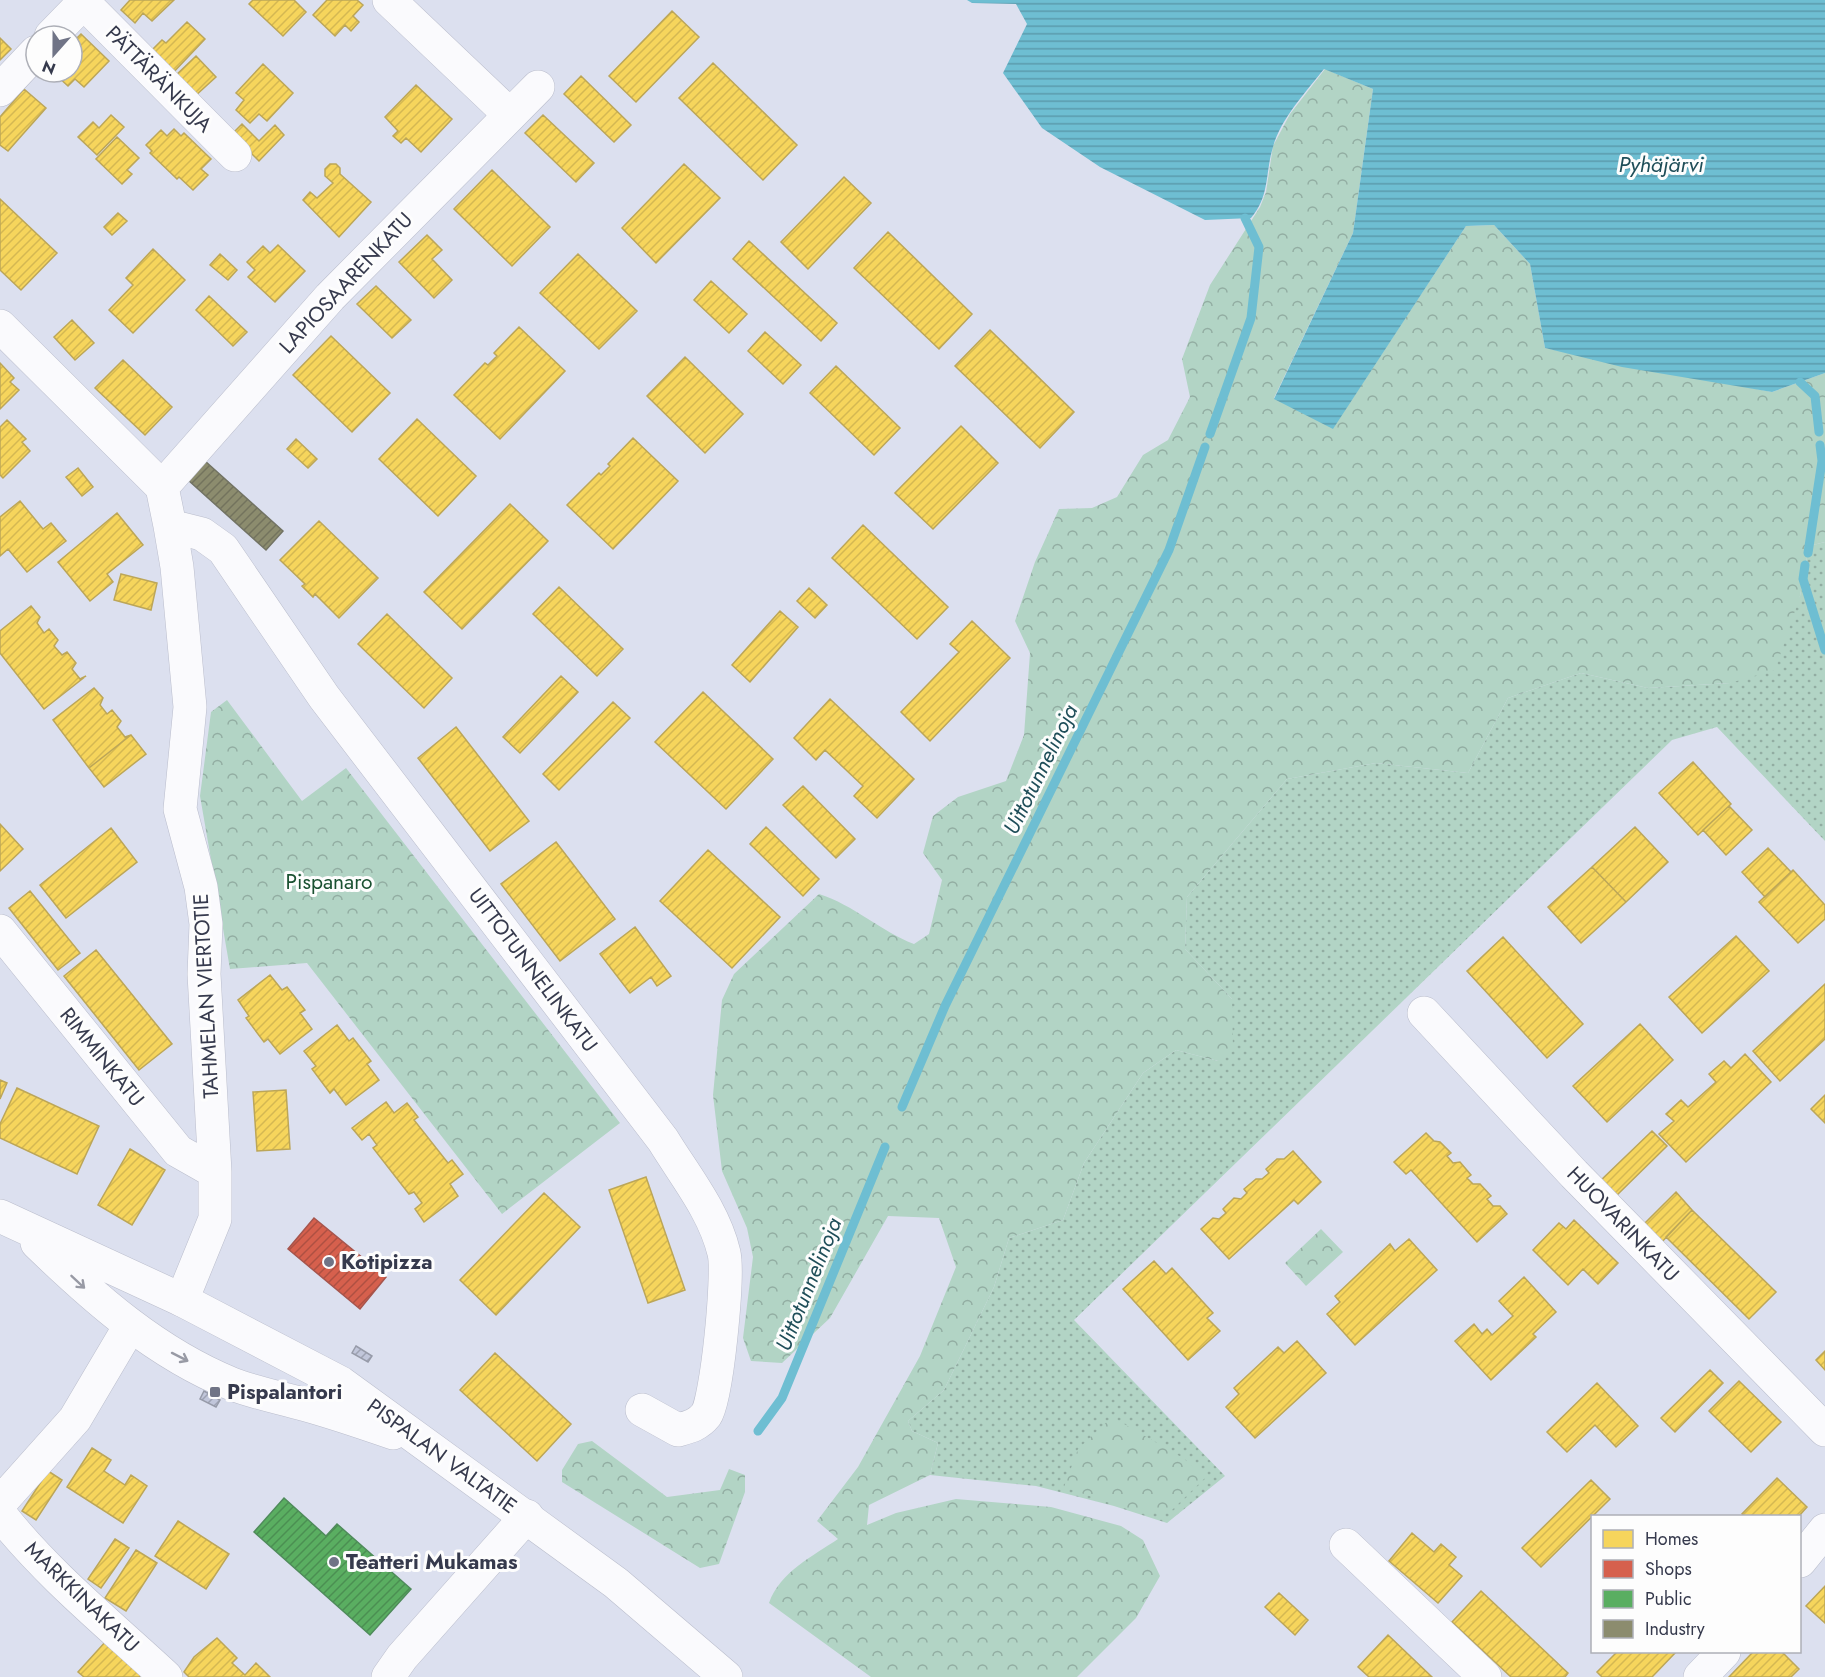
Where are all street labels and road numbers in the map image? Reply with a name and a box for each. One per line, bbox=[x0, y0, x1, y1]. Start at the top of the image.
street label: PÄTTÄRÄNKUJA bbox=[99, 19, 219, 139]
street label: LAPIOSAARENKATU bbox=[272, 206, 420, 360]
street label: UITTOTUNNELINKATU bbox=[461, 882, 605, 1058]
street label: TAHMELAN VIERTOTIE bbox=[186, 893, 226, 1099]
street label: RIMMINKATU bbox=[53, 1001, 151, 1113]
street label: HUOVARINKATU bbox=[1560, 1160, 1686, 1288]
street label: PISPALAN VALTATIE bbox=[361, 1391, 523, 1521]
street label: MARKKINAKATU bbox=[18, 1535, 146, 1659]

